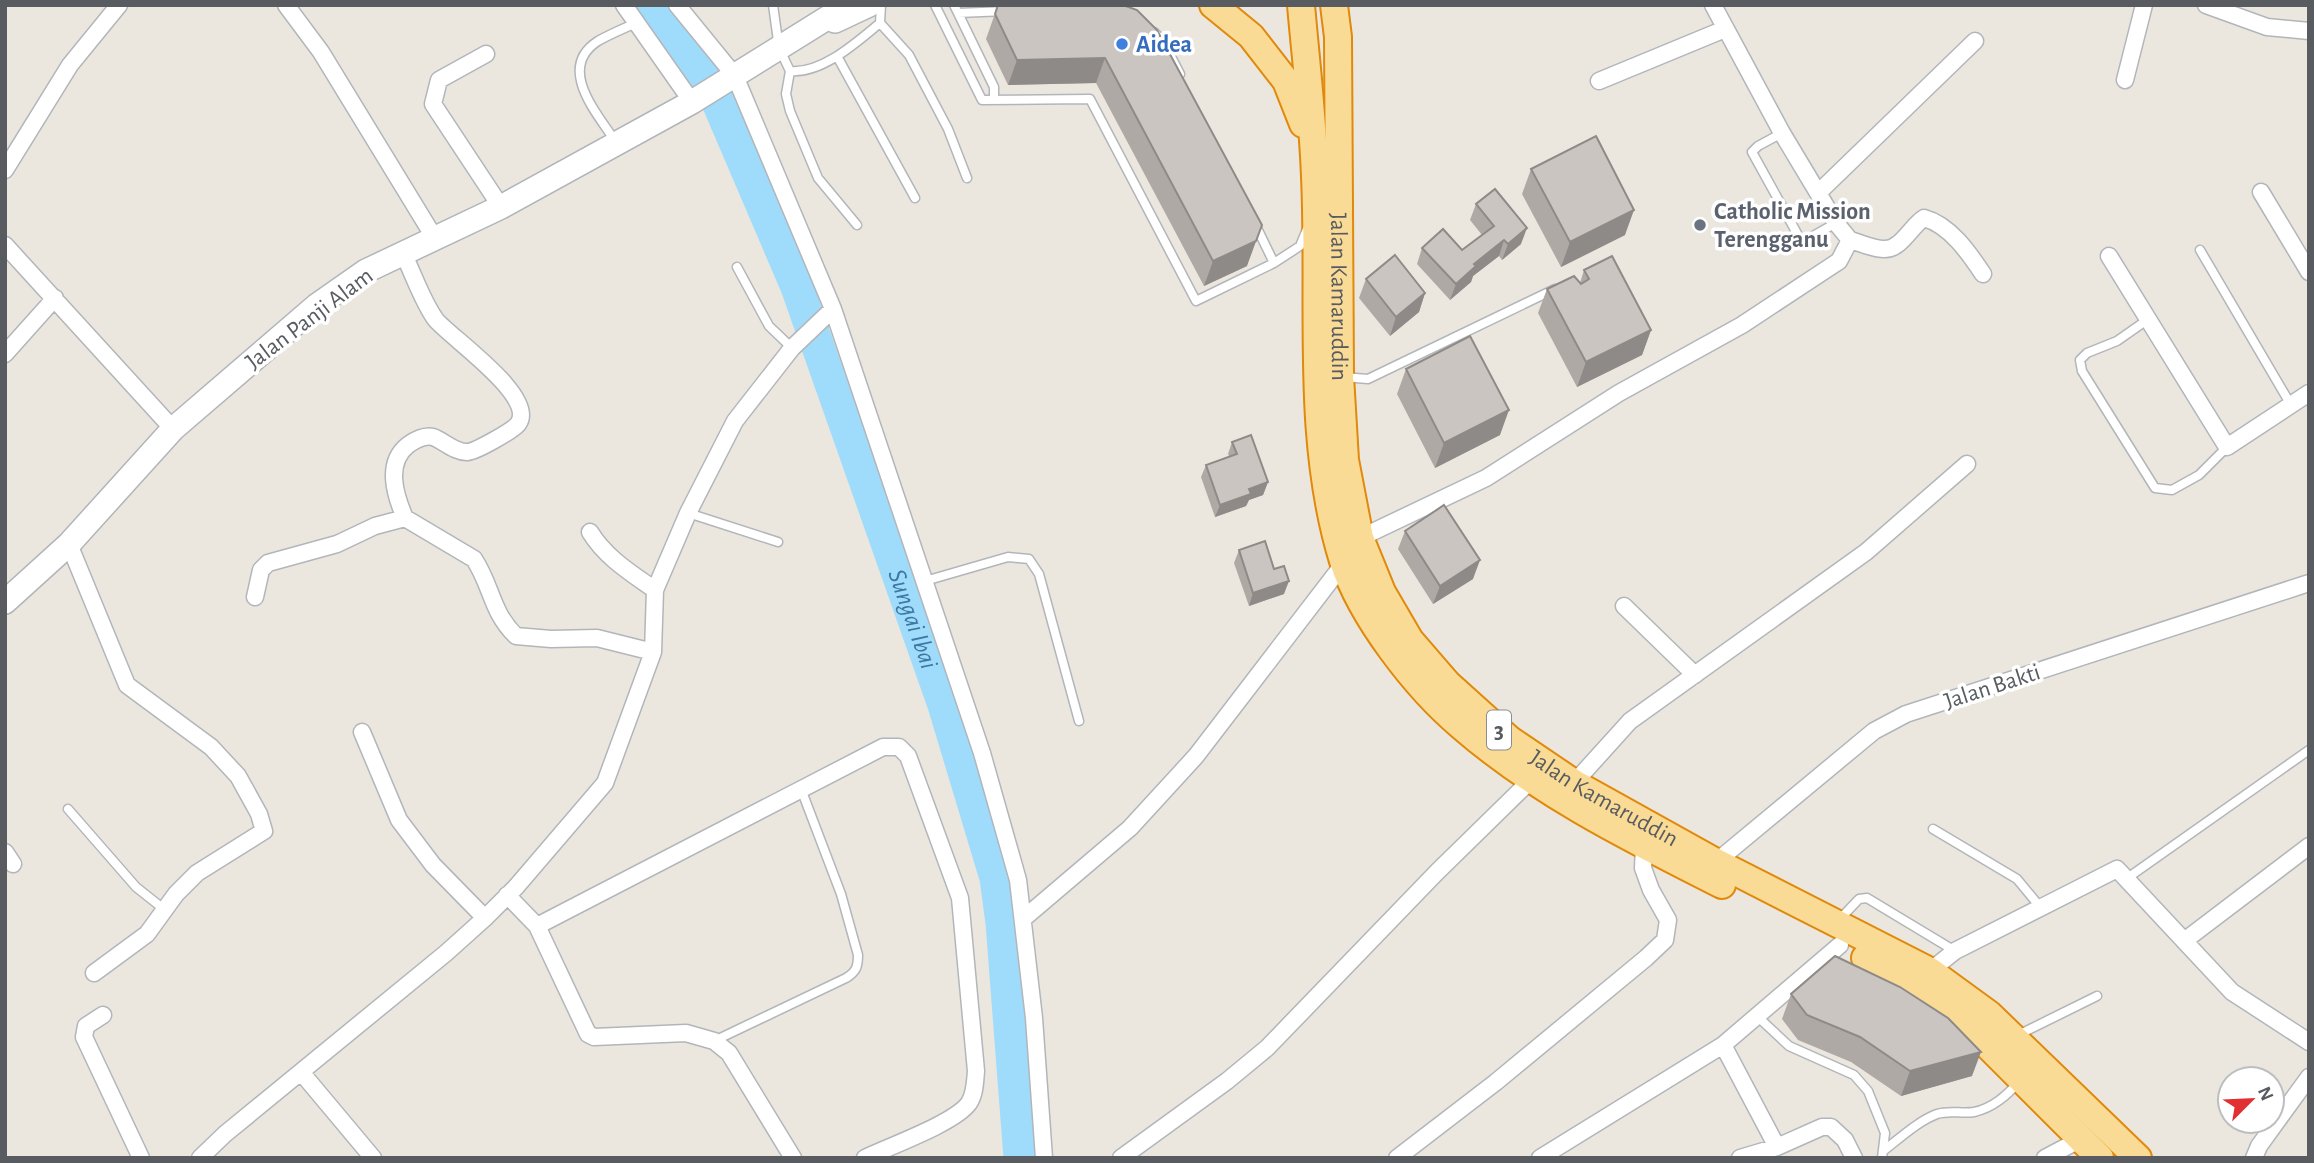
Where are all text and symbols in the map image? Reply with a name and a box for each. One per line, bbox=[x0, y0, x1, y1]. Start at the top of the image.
place label: Aidea bbox=[1136, 33, 1192, 57]
marker: Aidea bbox=[1114, 36, 1130, 52]
place label: Catholic Mission Terengganu bbox=[1714, 200, 1871, 252]
street label: Jalan Kamaruddin bbox=[1326, 213, 1351, 381]
marker: Catholic Mission Terengganu bbox=[1692, 217, 1708, 233]
street label: Jalan Panji Alam bbox=[242, 263, 378, 374]
water label: Sungai Ibai bbox=[883, 566, 942, 673]
street label: Jalan Bakti bbox=[1941, 660, 2043, 714]
road number: 3 bbox=[1487, 710, 1511, 750]
street label: Jalan Kamaruddin bbox=[1525, 746, 1682, 852]
north arrow bbox=[2216, 1065, 2286, 1135]
text: N bbox=[2254, 1084, 2277, 1104]

